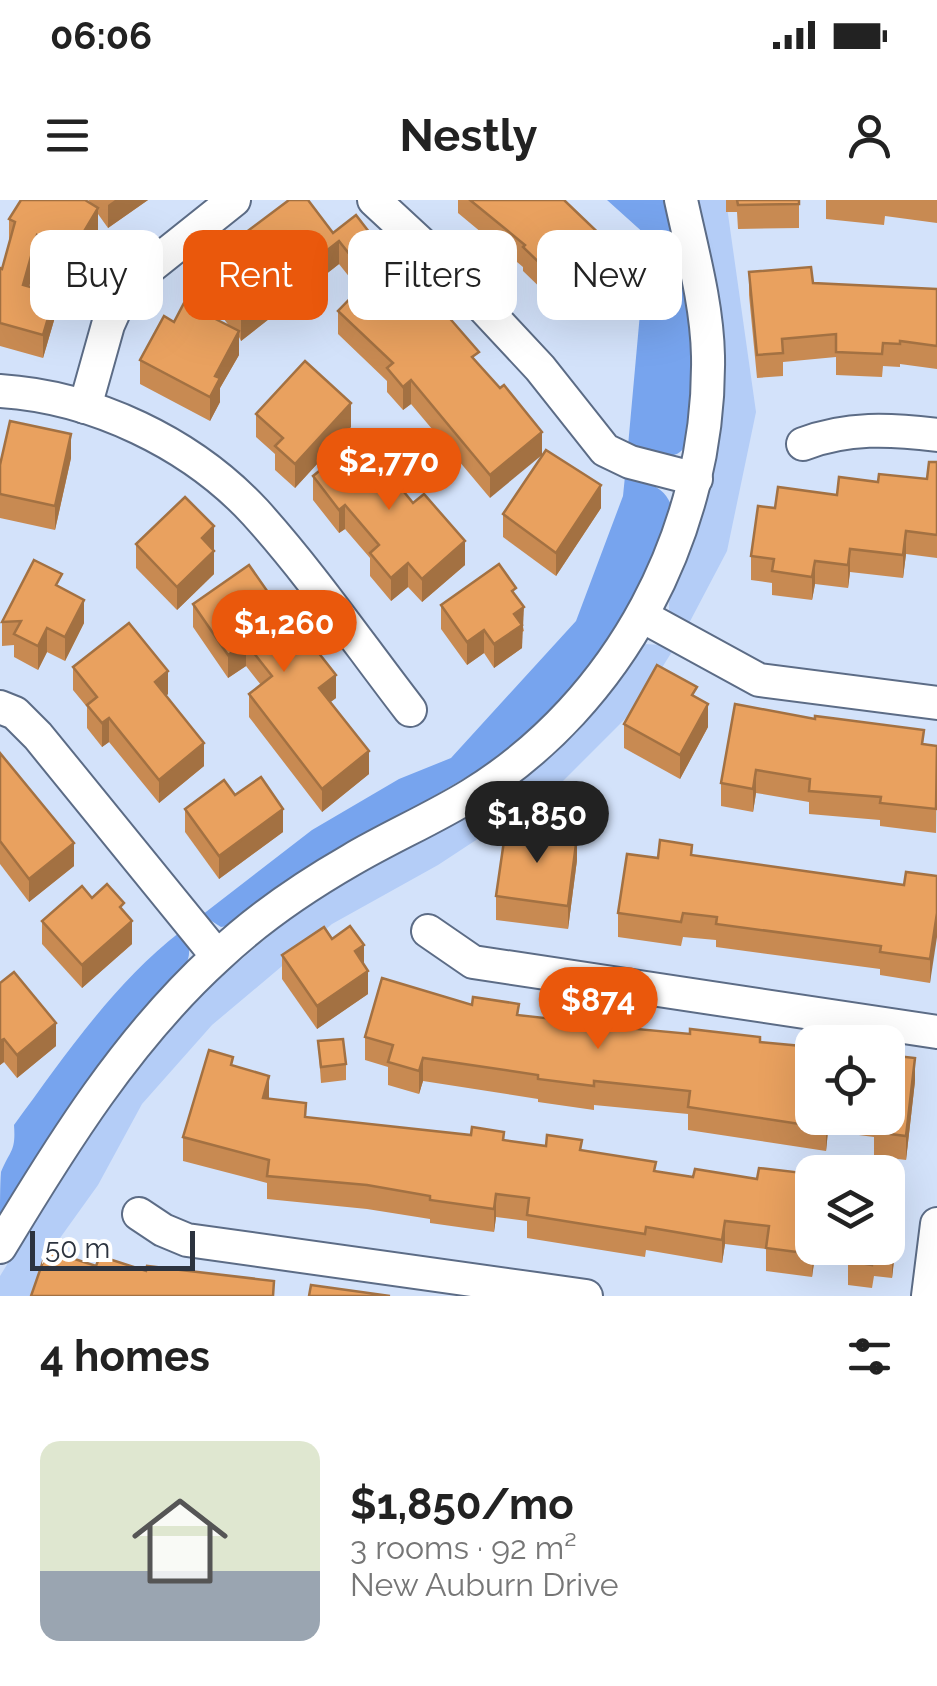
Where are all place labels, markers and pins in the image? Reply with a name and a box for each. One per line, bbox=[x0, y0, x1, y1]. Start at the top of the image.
pin: $2,770 bbox=[308, 428, 470, 513]
pin: $1,260 bbox=[203, 590, 365, 675]
pin: $1,850 bbox=[456, 781, 618, 866]
pin: $874 bbox=[539, 967, 657, 1052]

